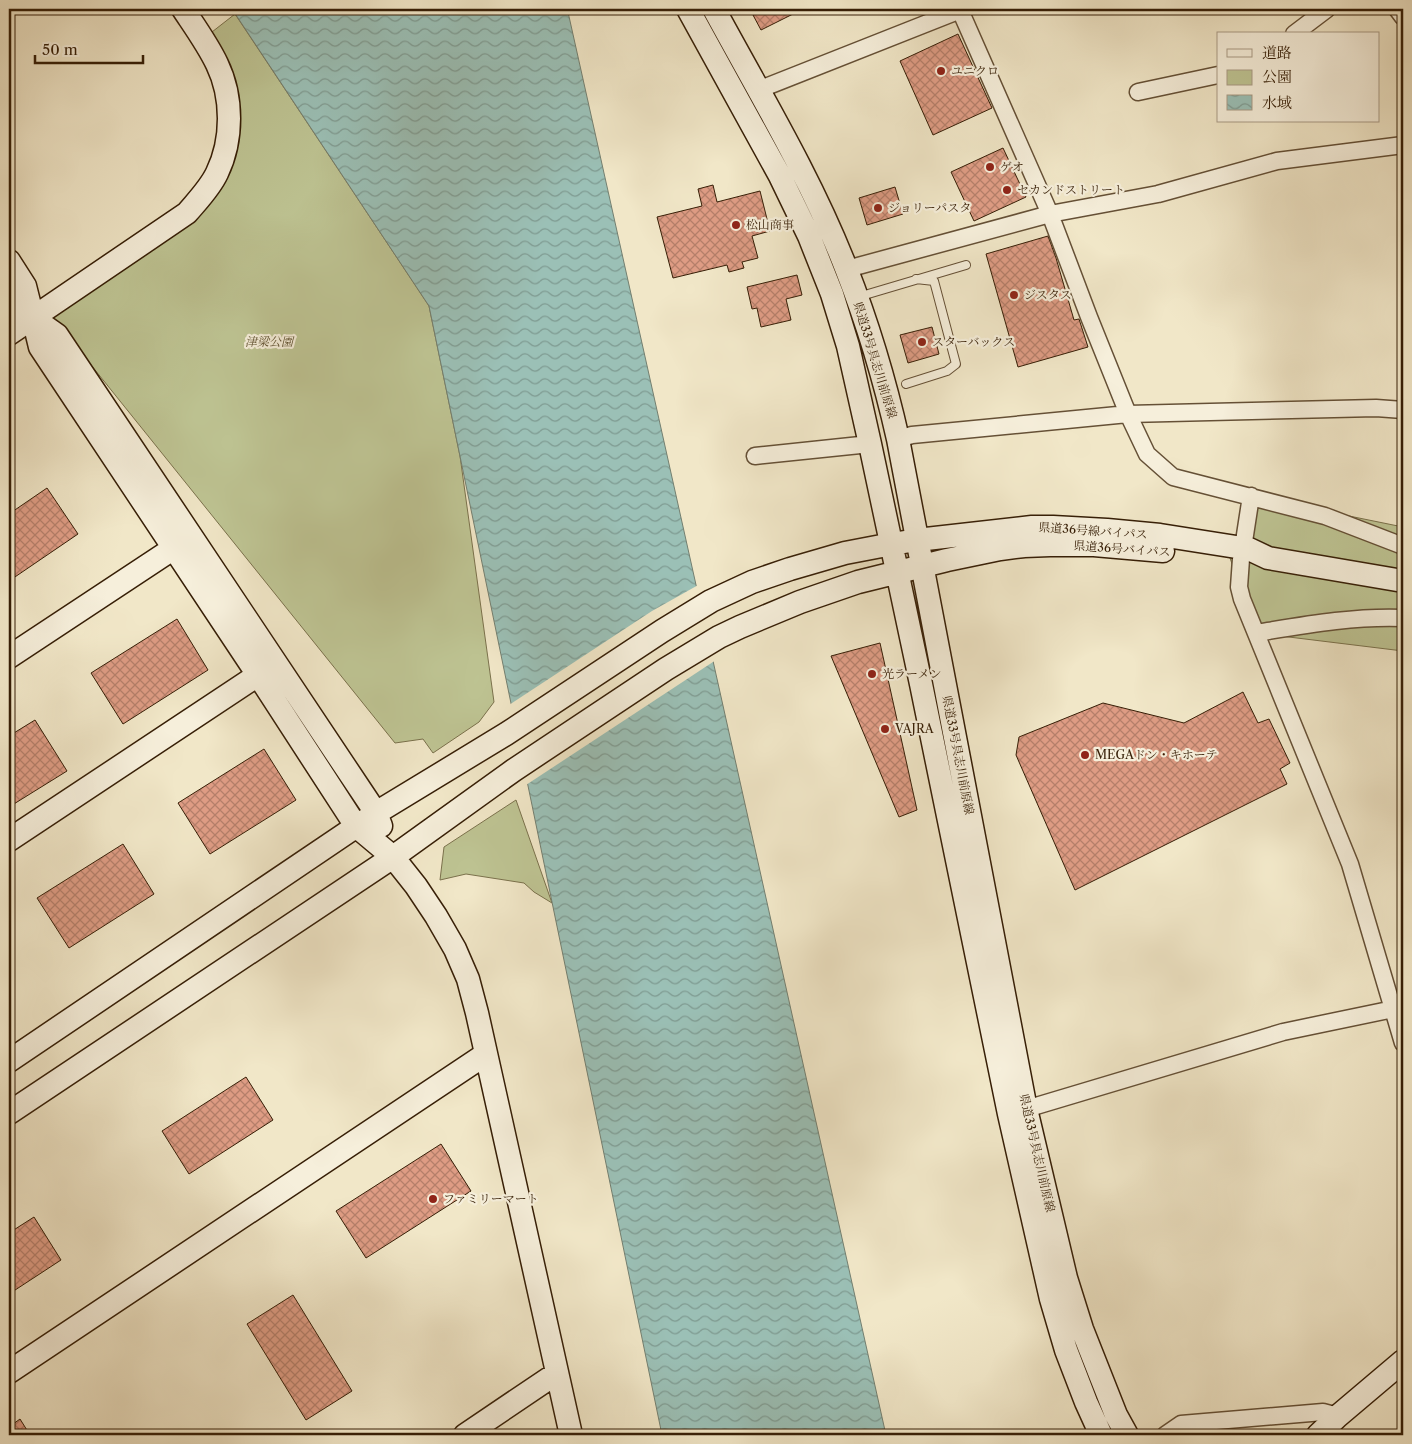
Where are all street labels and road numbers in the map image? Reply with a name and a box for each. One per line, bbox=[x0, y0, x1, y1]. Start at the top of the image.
street label: 県道33号具志川前原線 bbox=[851, 300, 900, 420]
street label: 県道36号線バイパス bbox=[1038, 519, 1148, 542]
street label: 県道36号バイパス bbox=[1073, 538, 1171, 559]
street label: 県道33号具志川前原線 bbox=[940, 694, 977, 816]
street label: 県道33号具志川前原線 bbox=[1017, 1092, 1058, 1214]

